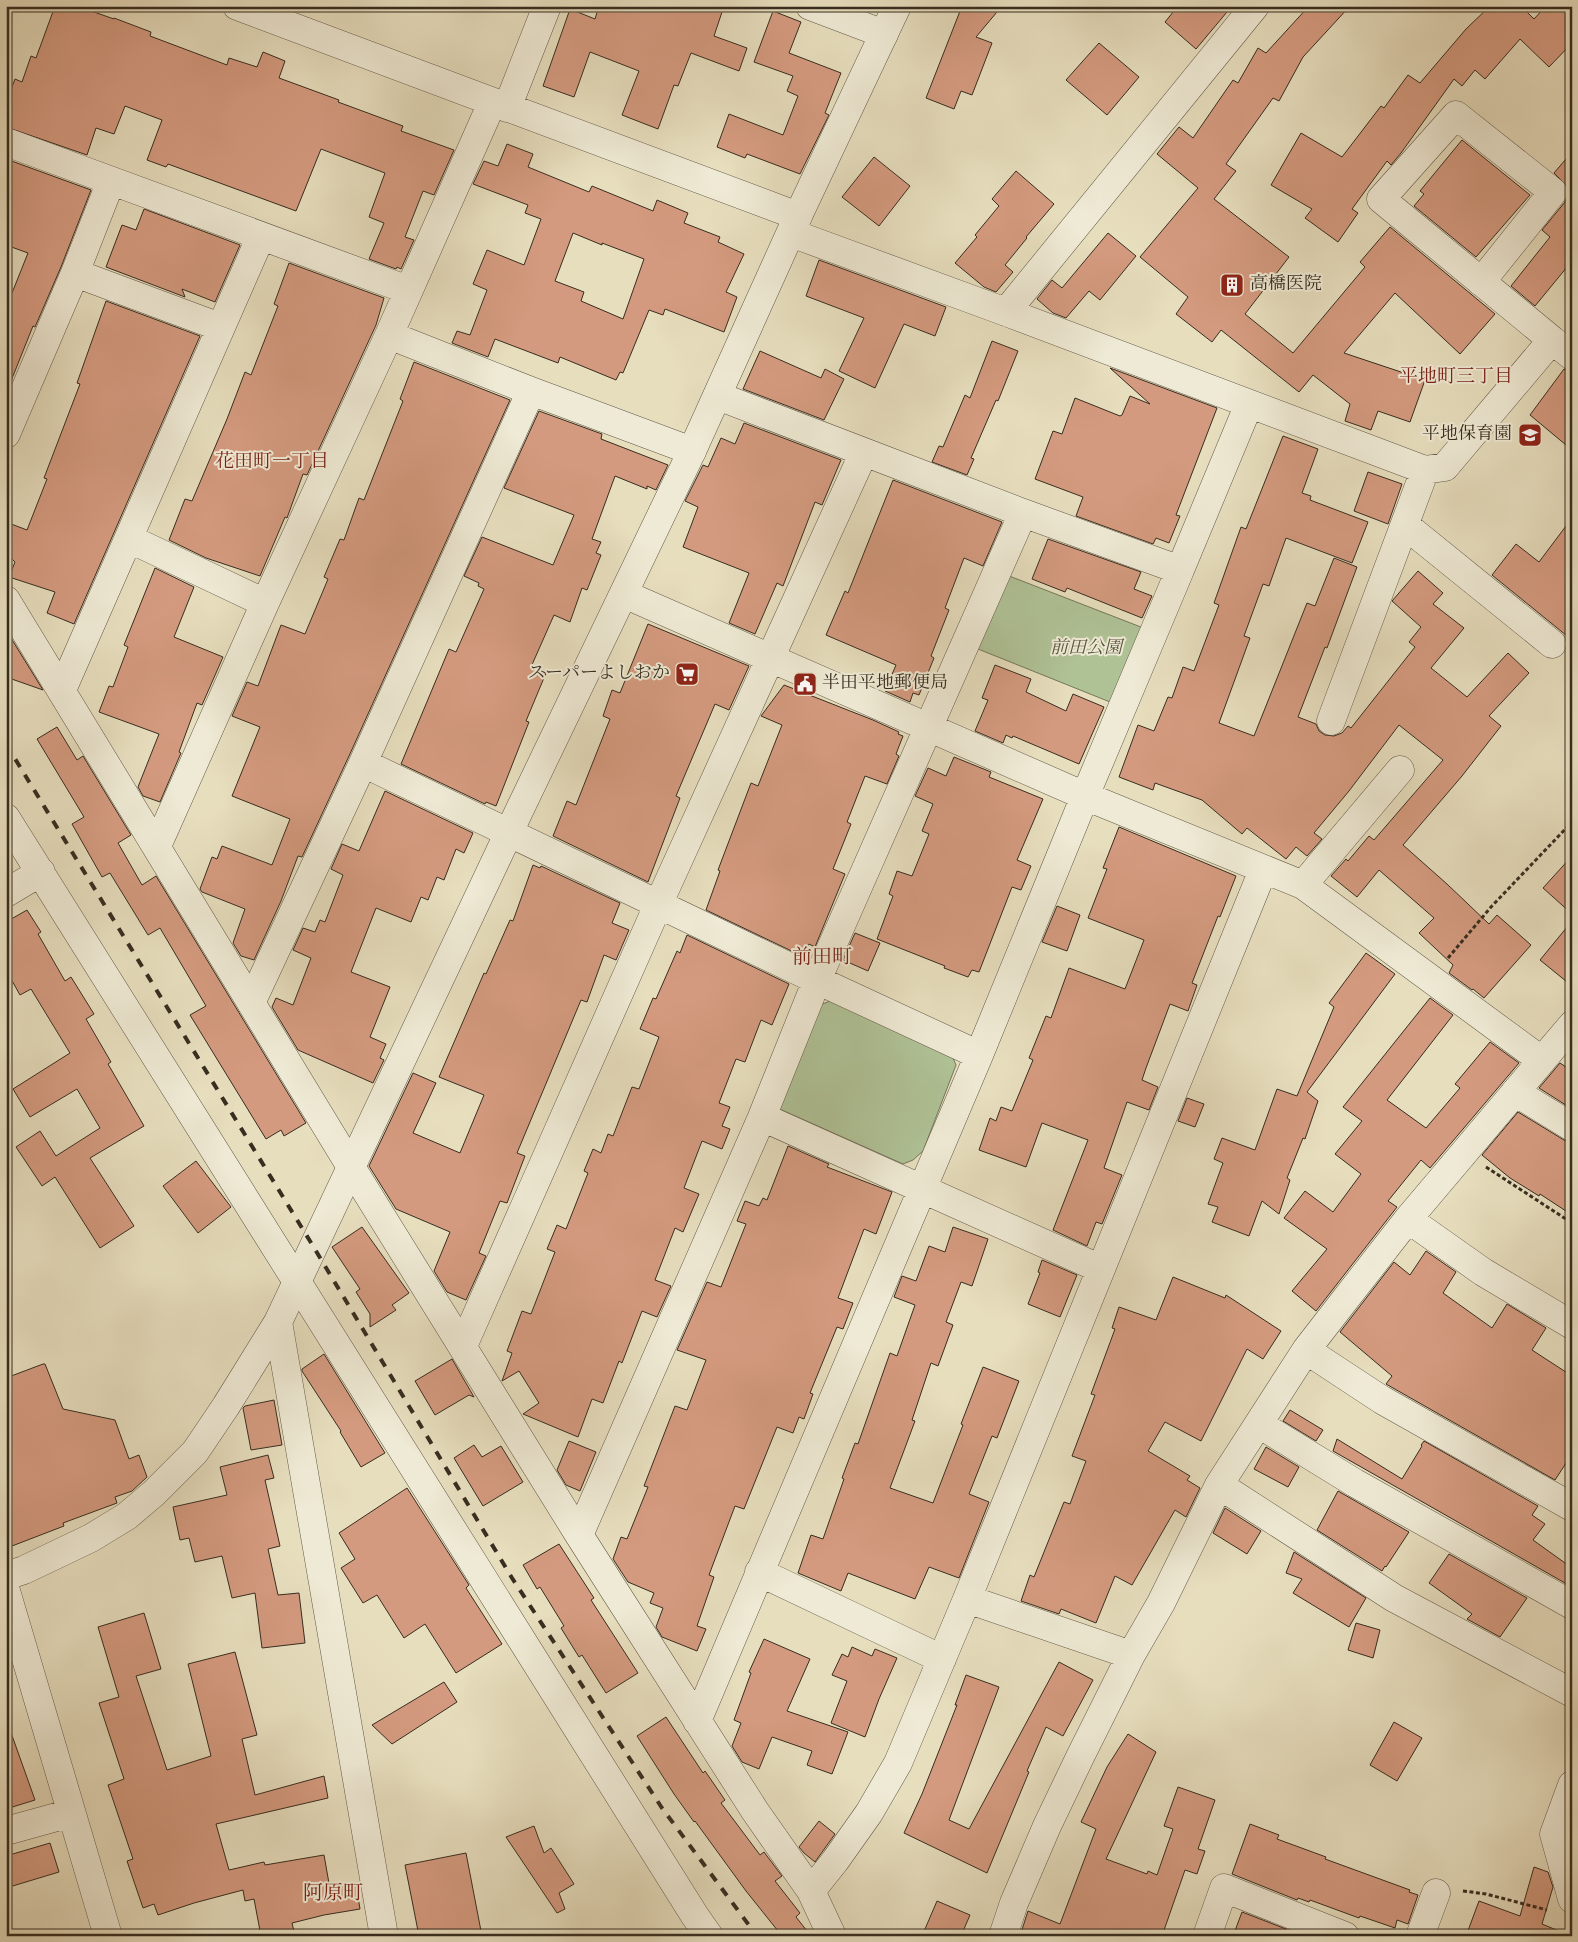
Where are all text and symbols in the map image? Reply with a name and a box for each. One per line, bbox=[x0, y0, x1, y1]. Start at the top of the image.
building icon: 高橋医院 bbox=[1219, 272, 1245, 298]
place label: 高橋医院 bbox=[1250, 272, 1322, 298]
district label: 平地町三丁目 bbox=[1399, 364, 1513, 391]
place label: 平地保育園 bbox=[1422, 422, 1512, 448]
school or university icon: 平地保育園 bbox=[1517, 422, 1543, 448]
district label: 花田町一丁目 bbox=[215, 449, 329, 476]
park label: 前田公園 bbox=[1050, 636, 1125, 662]
place label: スーパーよしおか bbox=[528, 661, 670, 687]
supermarket icon: スーパーよしおか bbox=[674, 661, 700, 687]
public building icon: 半田平地郵便局 bbox=[792, 671, 818, 697]
place label: 半田平地郵便局 bbox=[822, 671, 948, 697]
district label: 前田町 bbox=[792, 944, 852, 973]
district label: 阿原町 bbox=[303, 1880, 363, 1909]

